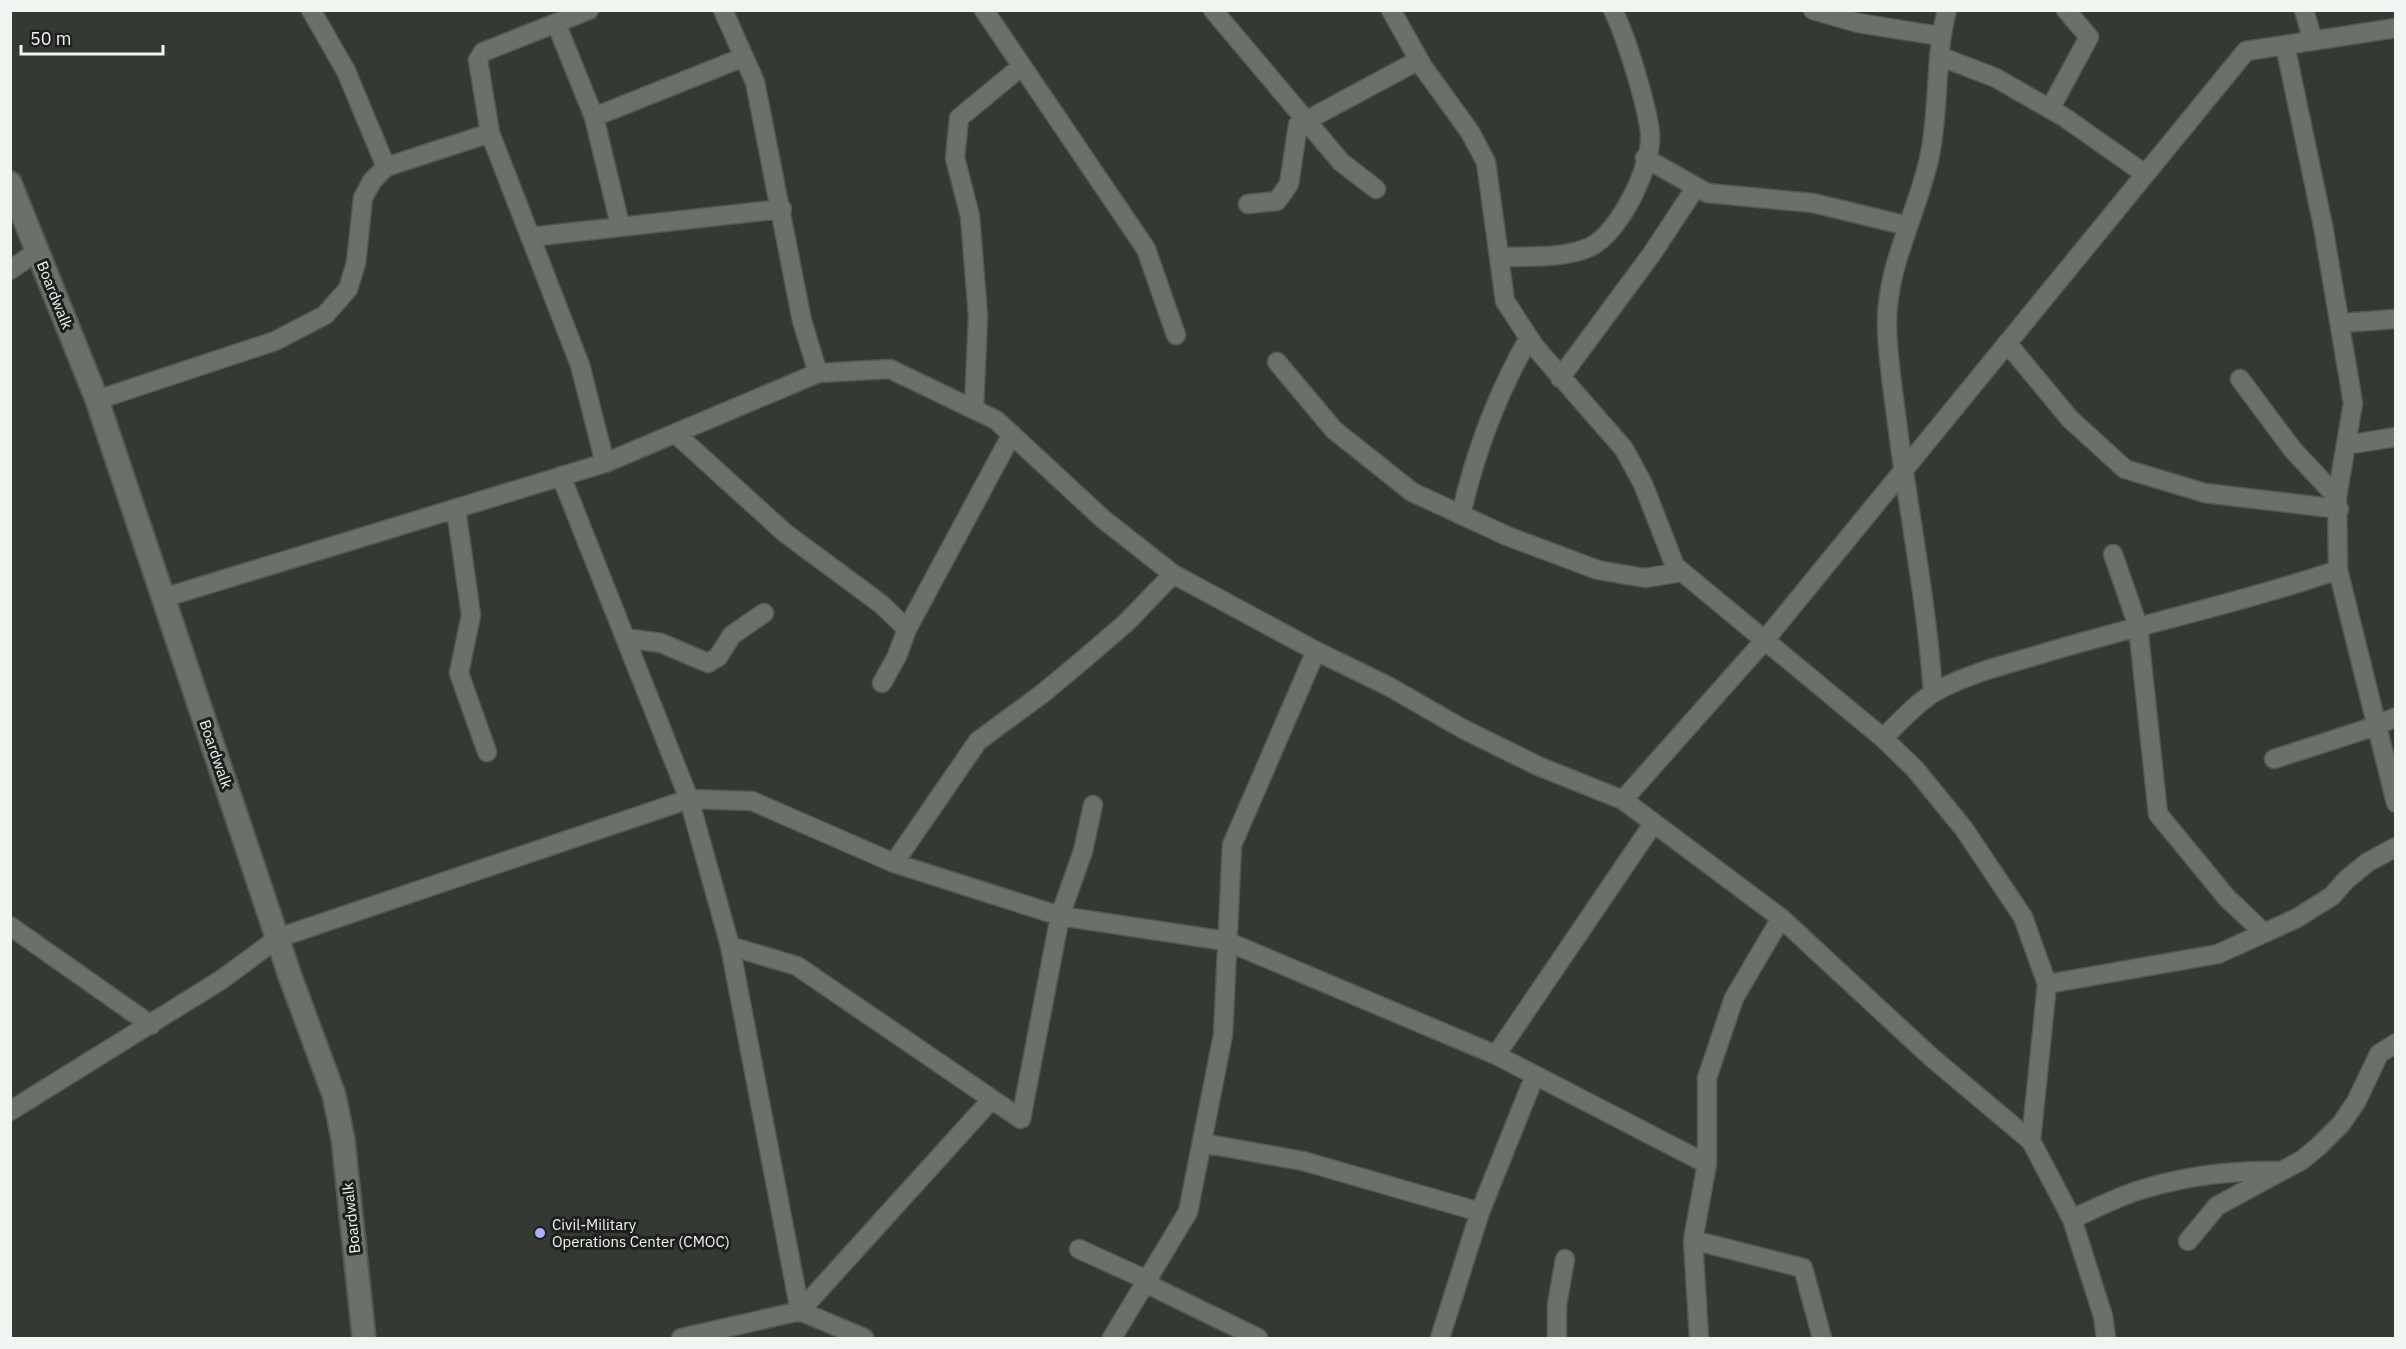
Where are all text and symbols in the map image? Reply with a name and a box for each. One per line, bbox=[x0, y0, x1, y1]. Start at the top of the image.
scale bar bbox=[21, 18, 164, 56]
text: 50 m bbox=[30, 27, 72, 50]
street label: Boardwalk bbox=[33, 258, 77, 332]
street label: Boardwalk bbox=[195, 717, 237, 791]
street label: Boardwalk bbox=[338, 1181, 364, 1255]
place label: Civil-Military Operations Center (CMOC) bbox=[552, 1215, 730, 1251]
marker: Civil-Military Operations Center (CMOC) bbox=[533, 1226, 547, 1240]

